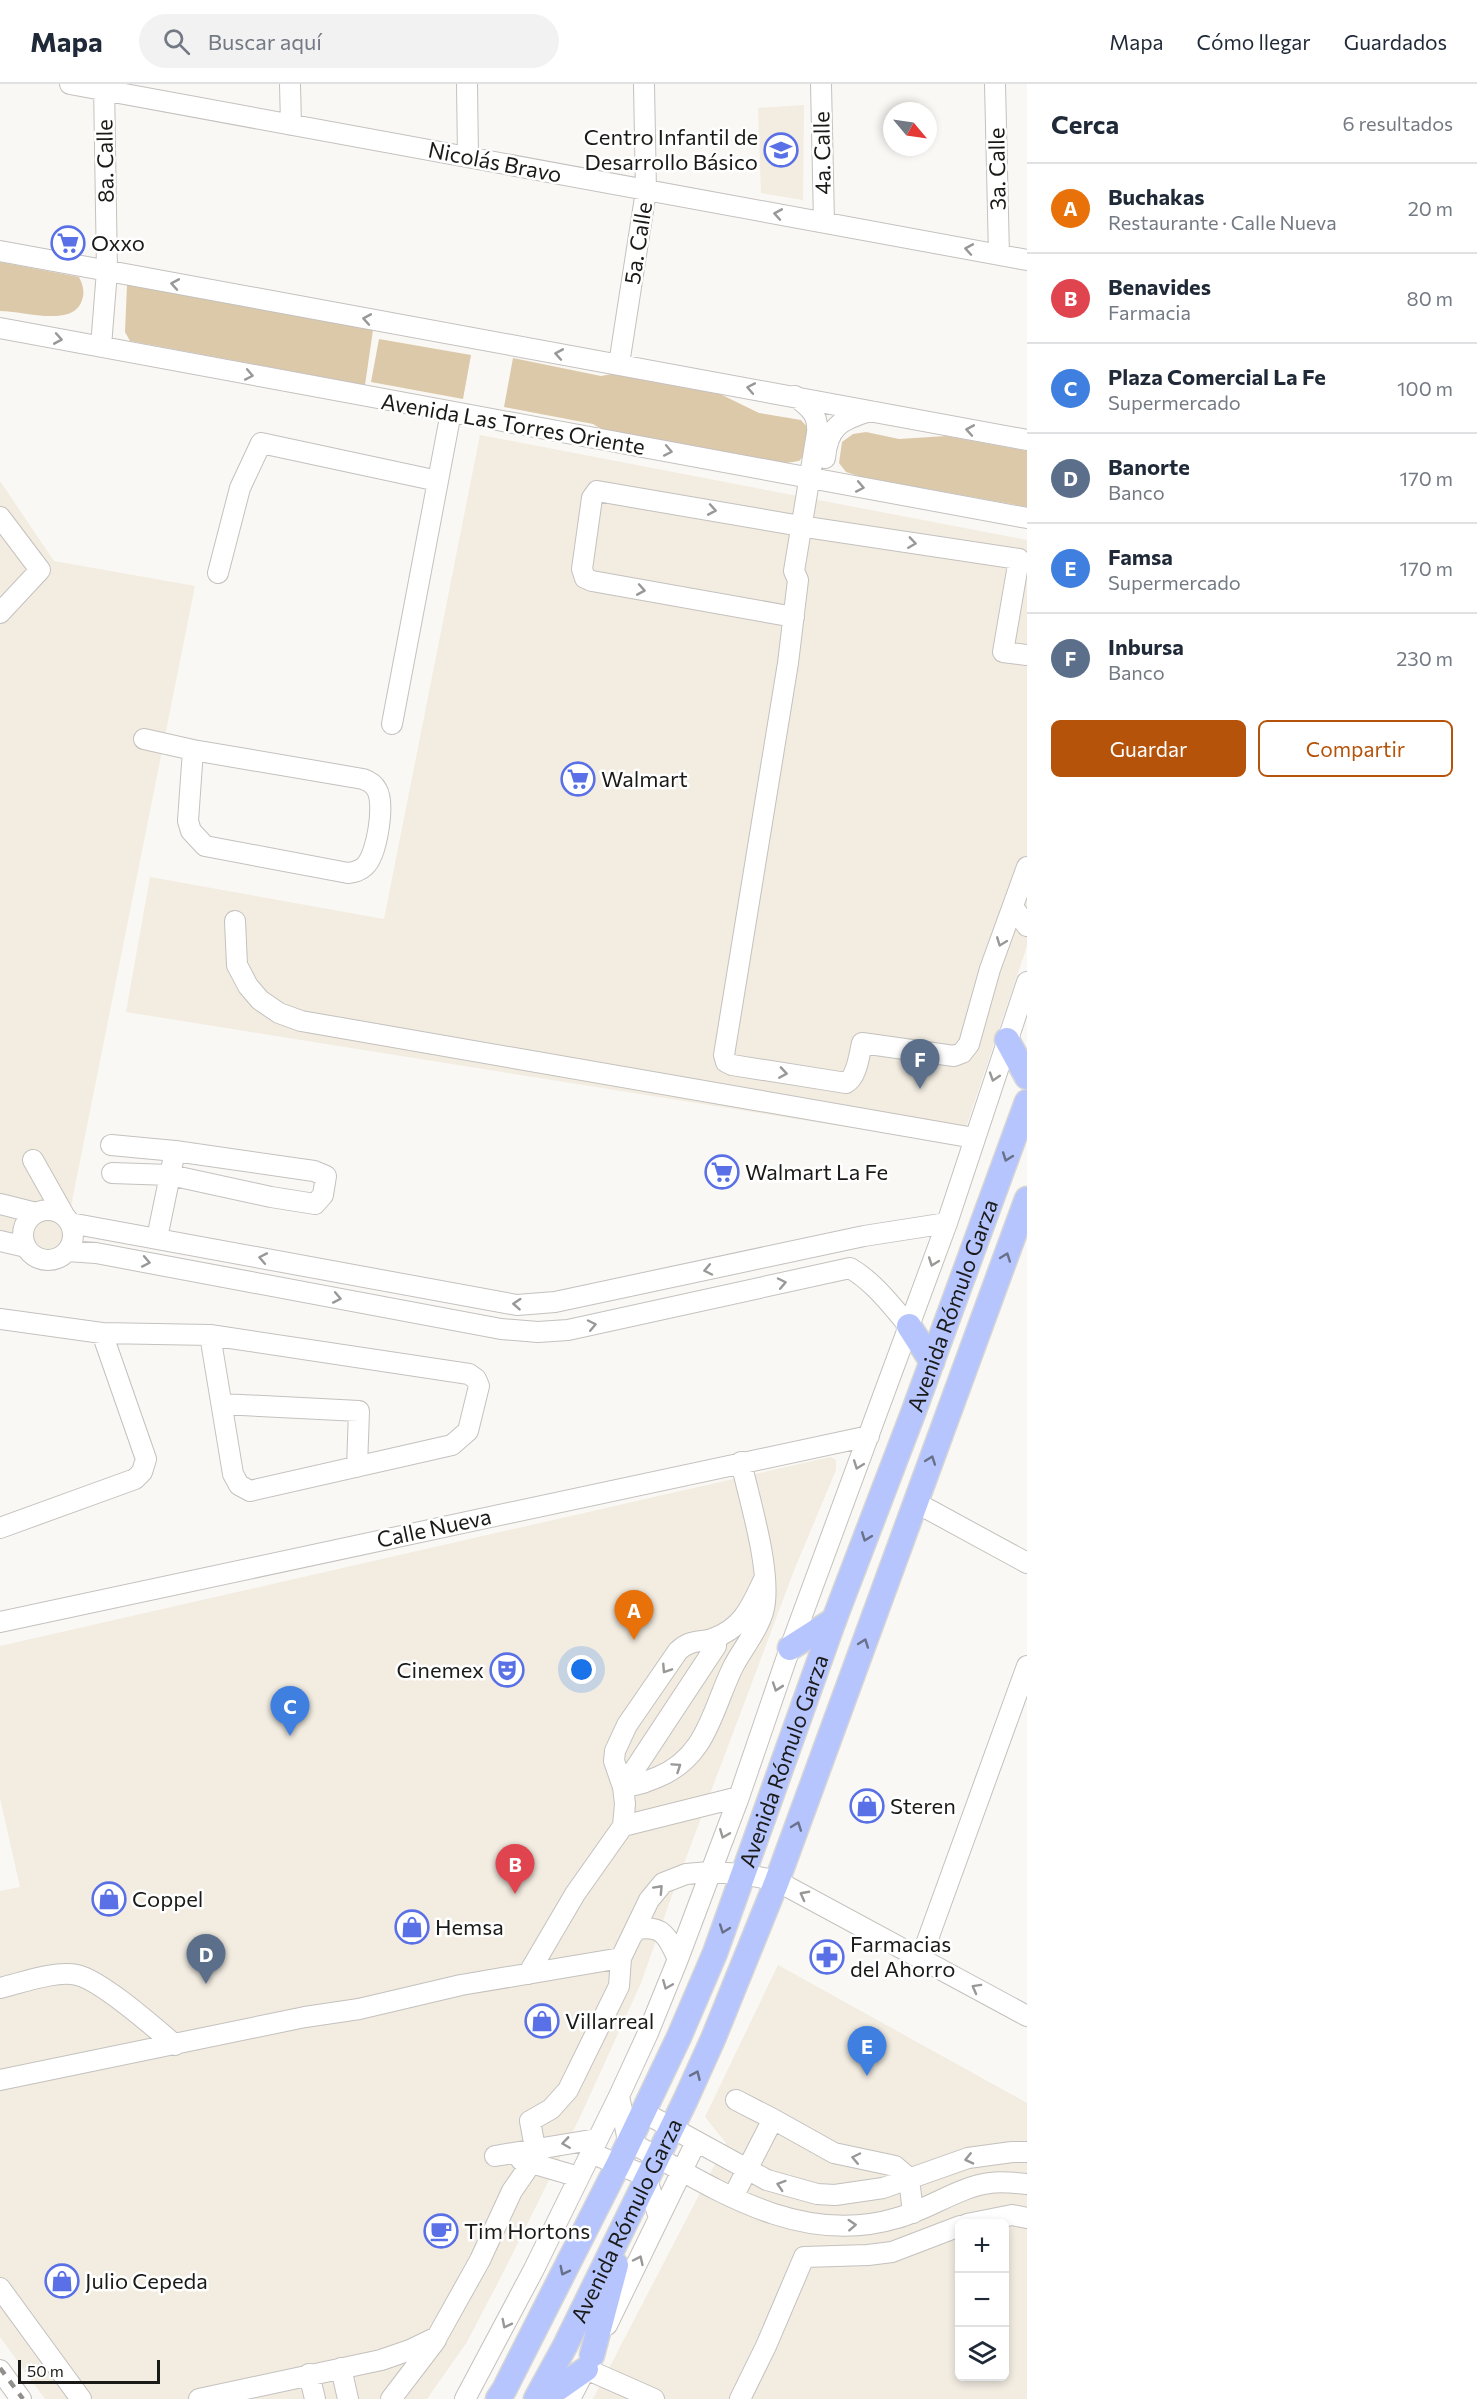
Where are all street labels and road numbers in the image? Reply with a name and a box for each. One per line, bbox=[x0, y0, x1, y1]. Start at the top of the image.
street label: 4a. Calle bbox=[807, 111, 836, 195]
street label: 8a. Calle bbox=[90, 119, 119, 203]
street label: 3a. Calle bbox=[982, 127, 1011, 211]
street label: Nicolás Bravo bbox=[426, 135, 564, 188]
street label: 5a. Calle bbox=[618, 200, 657, 286]
street label: Avenida Las Torres Oriente bbox=[379, 387, 647, 460]
street label: Avenida Rómulo Garza bbox=[901, 1195, 1003, 1415]
street label: Calle Nueva bbox=[374, 1502, 494, 1553]
street label: Avenida Rómulo Garza bbox=[733, 1651, 834, 1871]
street label: Avenida Rómulo Garza bbox=[565, 2114, 687, 2327]

